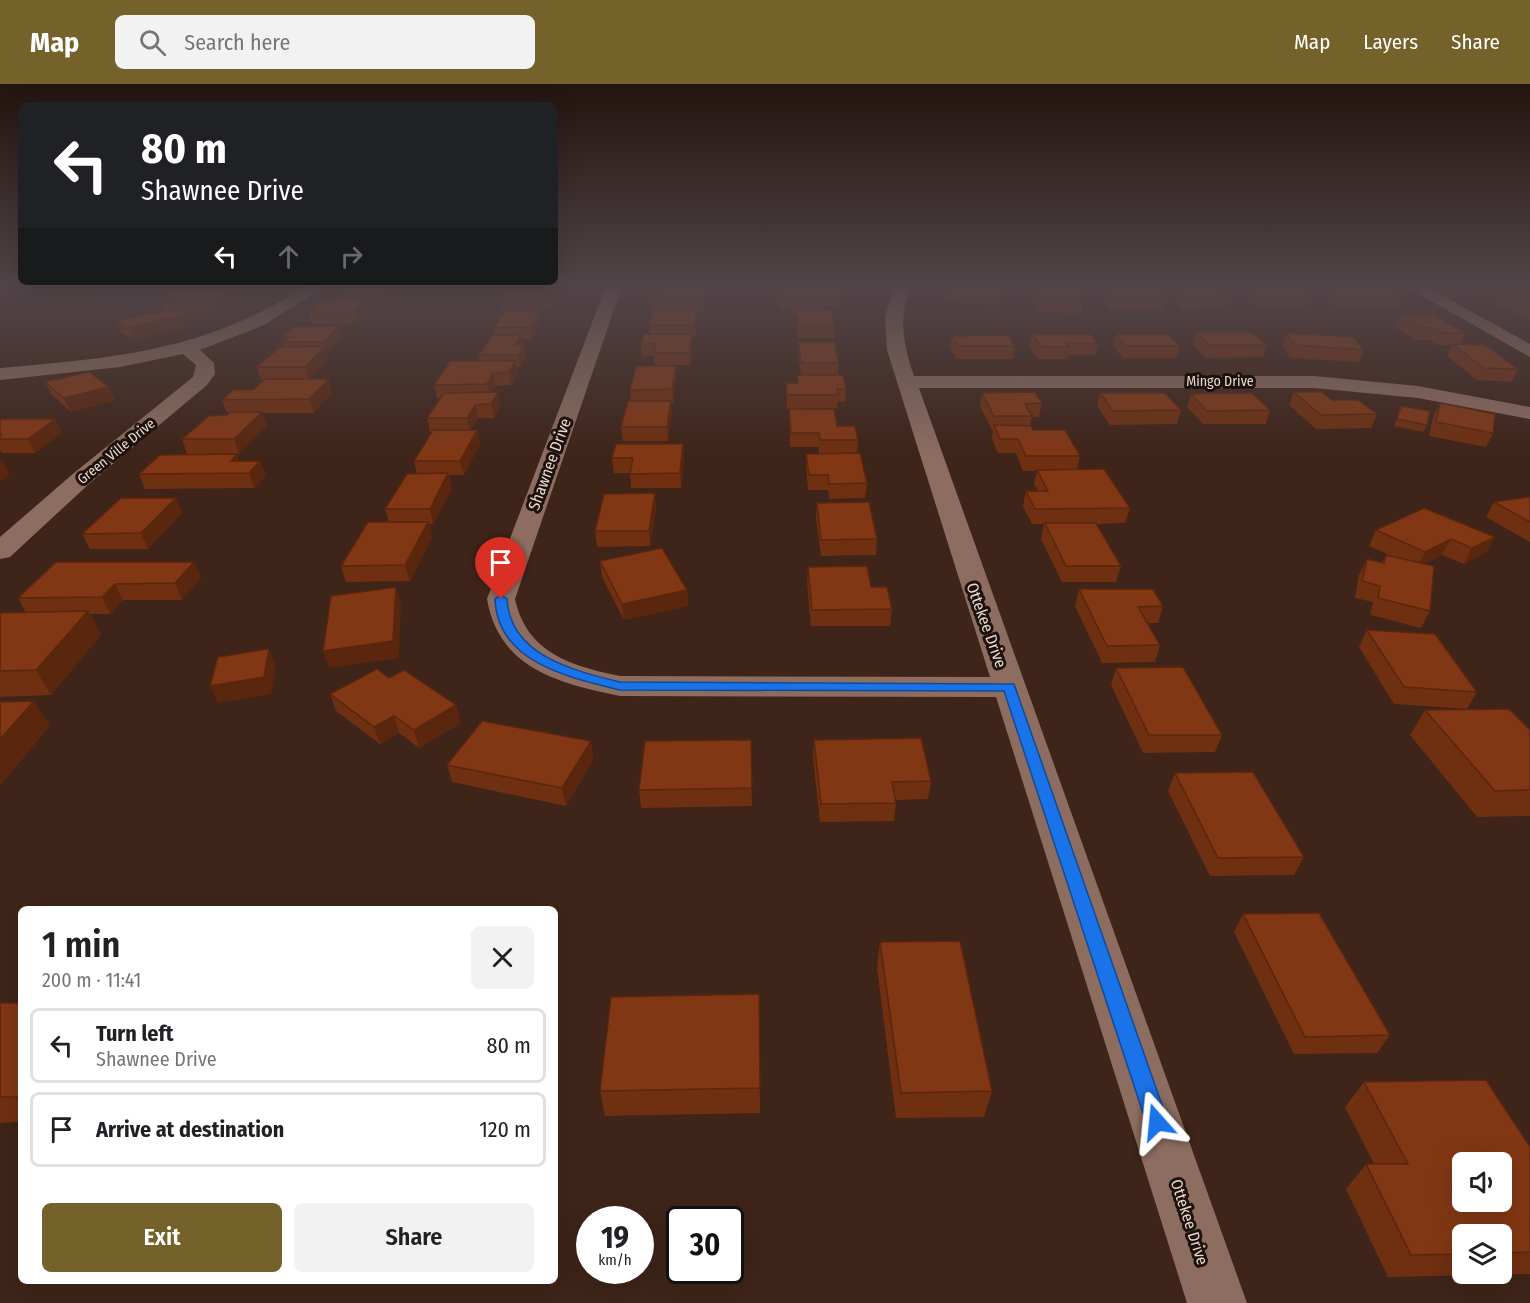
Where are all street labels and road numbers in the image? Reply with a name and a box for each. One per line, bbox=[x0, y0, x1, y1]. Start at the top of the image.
street label: Mingo Drive bbox=[1186, 373, 1254, 390]
street label: Green Ville Drive bbox=[74, 415, 159, 488]
street label: Shawnee Drive bbox=[524, 416, 575, 513]
street label: Ottekee Drive bbox=[962, 580, 1011, 670]
street label: Ottekee Drive bbox=[1167, 1177, 1212, 1267]

